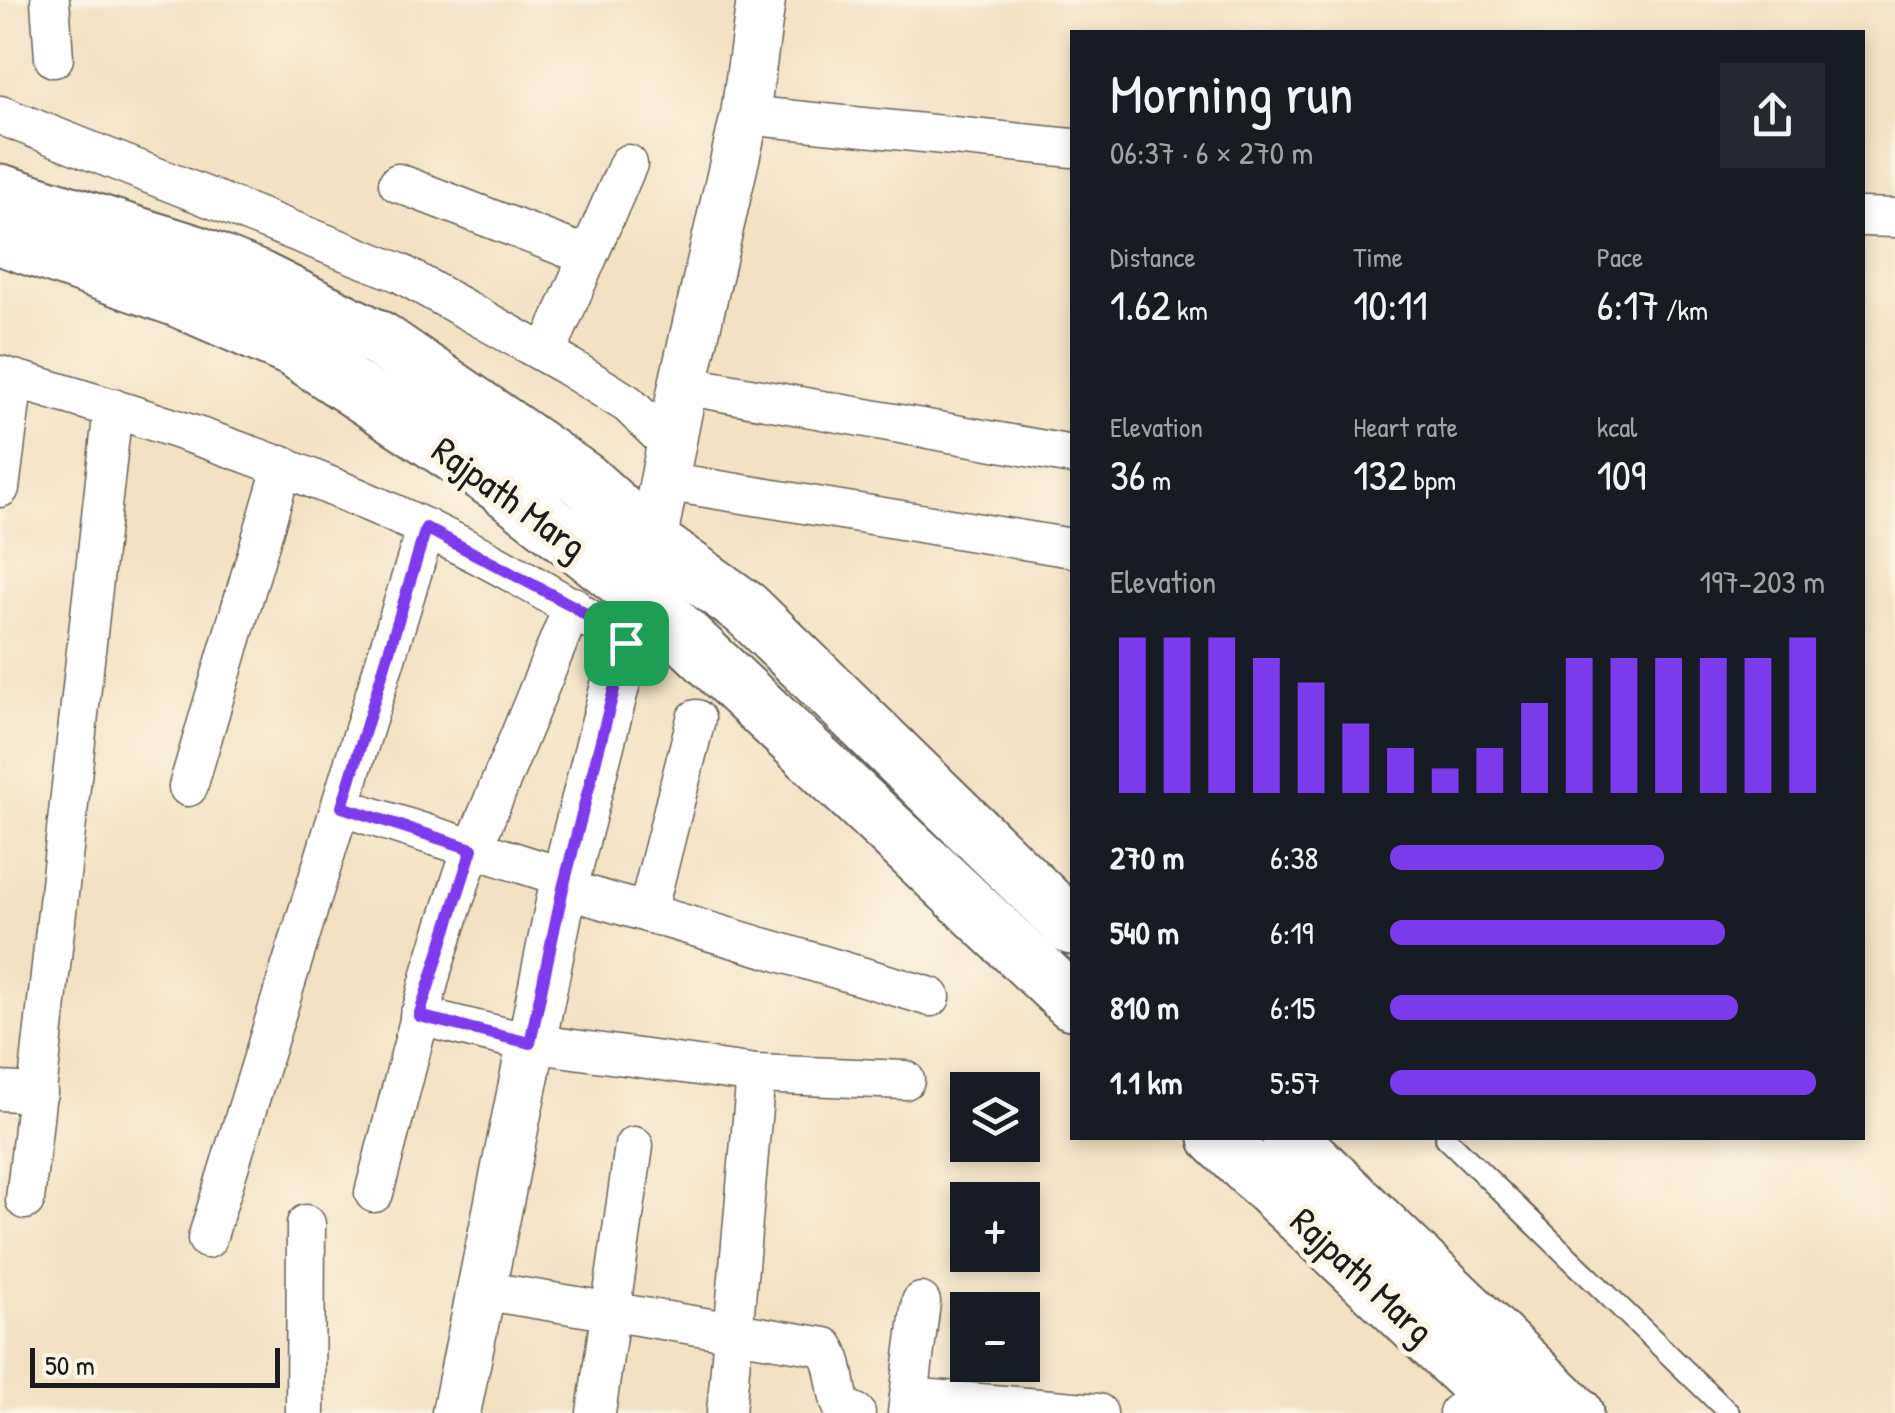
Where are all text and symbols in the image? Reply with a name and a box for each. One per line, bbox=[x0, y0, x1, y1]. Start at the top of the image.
text: Morning run bbox=[1110, 56, 1353, 130]
button: share bbox=[1720, 63, 1825, 168]
text: 06:37 · 6 × 270 m bbox=[1110, 131, 1313, 174]
text: Distance bbox=[1110, 238, 1196, 276]
text: Time bbox=[1353, 238, 1403, 276]
text: Pace bbox=[1597, 238, 1643, 276]
text: 1.62 bbox=[1110, 276, 1171, 333]
text: 10:11 bbox=[1353, 276, 1428, 333]
text: 6:17 bbox=[1597, 276, 1659, 333]
text: km bbox=[1171, 291, 1208, 329]
text: /km bbox=[1659, 291, 1708, 329]
text: Elevation bbox=[1110, 408, 1203, 446]
text: Heart rate bbox=[1353, 408, 1458, 446]
text: kcal bbox=[1597, 408, 1638, 446]
street label: Rajpath Marg bbox=[422, 423, 598, 571]
text: 36 bbox=[1110, 446, 1146, 503]
text: 132 bbox=[1353, 446, 1407, 503]
text: 109 bbox=[1597, 446, 1646, 503]
text: m bbox=[1146, 461, 1171, 499]
text: bpm bbox=[1407, 461, 1456, 499]
text: Elevation bbox=[1110, 560, 1216, 603]
text: 197–203 m bbox=[1700, 560, 1825, 603]
pin bbox=[584, 601, 669, 686]
icon: arrive bbox=[599, 616, 654, 671]
text: 270 m bbox=[1110, 836, 1184, 879]
text: 6:38 bbox=[1270, 836, 1318, 879]
text: 540 m bbox=[1110, 911, 1179, 954]
text: 6:19 bbox=[1270, 911, 1314, 954]
text: 810 m bbox=[1110, 986, 1179, 1029]
text: 6:15 bbox=[1270, 986, 1315, 1029]
text: 1.1 km bbox=[1110, 1061, 1182, 1104]
text: 5:57 bbox=[1270, 1061, 1320, 1104]
map controls bbox=[950, 1072, 1040, 1382]
button: layers bbox=[950, 1072, 1040, 1162]
button: + bbox=[950, 1182, 1040, 1272]
street label: Rajpath Marg bbox=[1280, 1195, 1446, 1355]
button: − bbox=[950, 1292, 1040, 1382]
scale bar bbox=[30, 1343, 280, 1388]
text: 50 m bbox=[45, 1346, 95, 1384]

